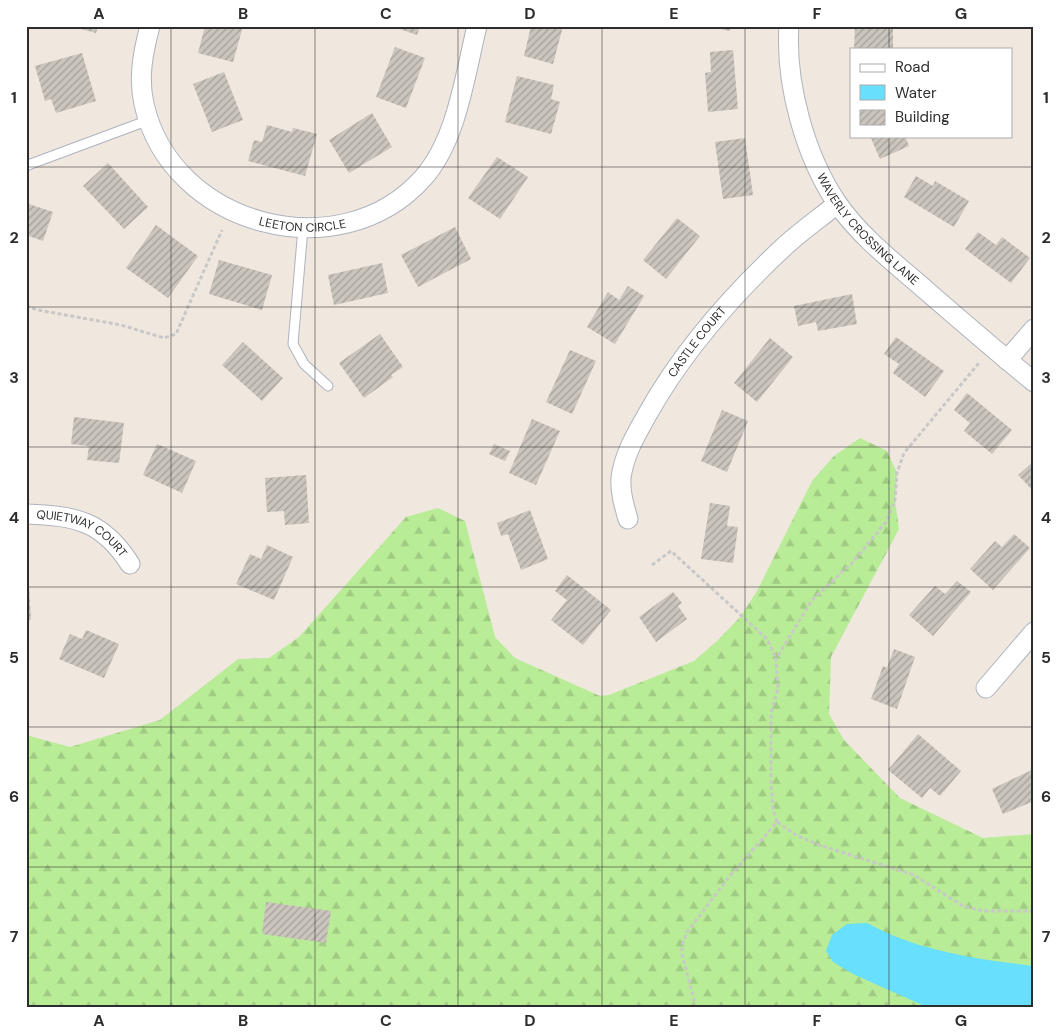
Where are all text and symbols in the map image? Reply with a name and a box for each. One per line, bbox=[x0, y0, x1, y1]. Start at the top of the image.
text: A bbox=[93, 3, 105, 24]
text: B bbox=[238, 3, 248, 24]
text: C bbox=[380, 3, 392, 24]
text: D bbox=[524, 3, 536, 24]
text: E bbox=[669, 3, 679, 24]
text: F bbox=[813, 3, 822, 24]
text: G bbox=[955, 3, 967, 24]
legend bbox=[850, 48, 1012, 138]
text: Road bbox=[895, 57, 930, 77]
text: Water bbox=[895, 83, 937, 103]
text: 1 bbox=[11, 87, 17, 108]
text: 1 bbox=[1043, 87, 1049, 108]
text: Building bbox=[895, 107, 950, 127]
street label: WAVERLY CROSSING LANE bbox=[813, 170, 922, 289]
street label: LEETON CIRCLE bbox=[257, 213, 348, 236]
text: 2 bbox=[9, 227, 19, 248]
text: 2 bbox=[1041, 227, 1051, 248]
street label: CASTLE COURT bbox=[664, 303, 730, 381]
text: 3 bbox=[9, 367, 19, 388]
text: 3 bbox=[1041, 367, 1051, 388]
street label: QUIETWAY COURT bbox=[36, 506, 131, 560]
text: 4 bbox=[9, 507, 19, 528]
text: 4 bbox=[1041, 507, 1051, 528]
text: 5 bbox=[9, 647, 19, 668]
text: 5 bbox=[1041, 647, 1051, 668]
text: 6 bbox=[9, 786, 19, 807]
text: 6 bbox=[1041, 786, 1051, 807]
text: 7 bbox=[10, 926, 19, 947]
text: 7 bbox=[1042, 926, 1051, 947]
text: A bbox=[93, 1010, 105, 1031]
text: B bbox=[238, 1010, 248, 1031]
text: C bbox=[380, 1010, 392, 1031]
text: D bbox=[524, 1010, 536, 1031]
text: E bbox=[669, 1010, 679, 1031]
text: F bbox=[813, 1010, 822, 1031]
text: G bbox=[955, 1010, 967, 1031]

